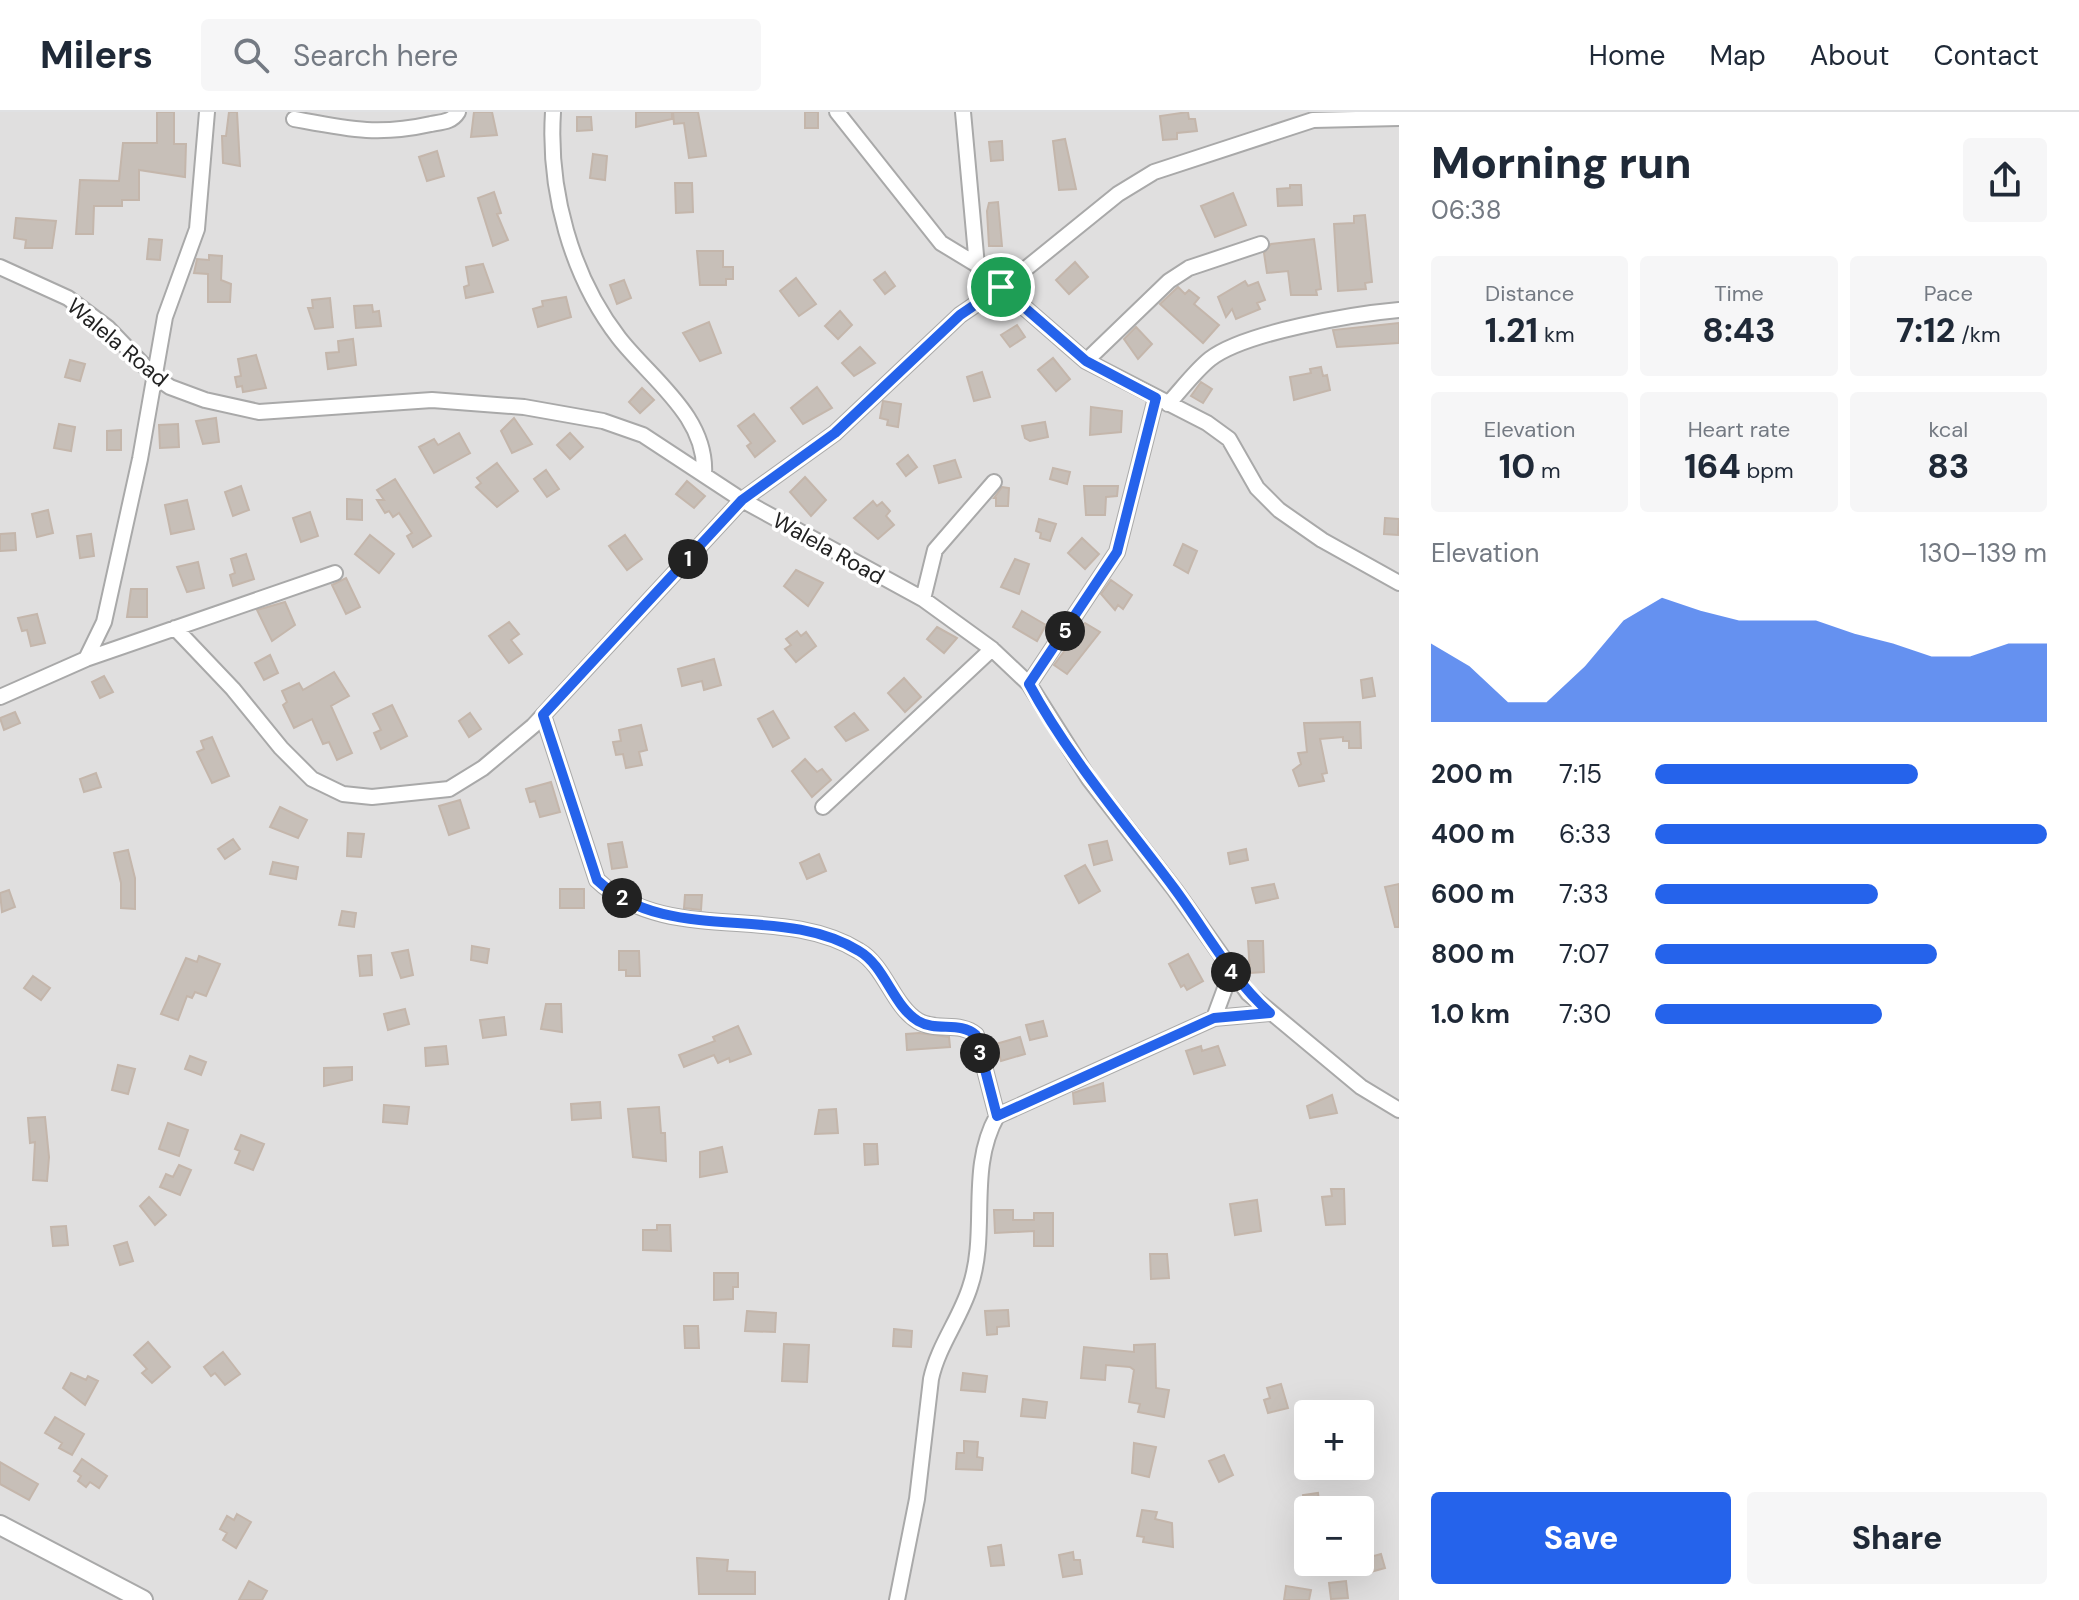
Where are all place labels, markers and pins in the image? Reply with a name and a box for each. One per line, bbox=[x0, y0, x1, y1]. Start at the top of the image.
pin bbox=[967, 253, 1035, 321]
pin: 1 bbox=[668, 539, 708, 579]
pin: 5 bbox=[1045, 611, 1085, 651]
pin: 2 bbox=[602, 878, 642, 918]
pin: 4 bbox=[1211, 952, 1251, 992]
pin: 3 bbox=[960, 1033, 1000, 1073]

